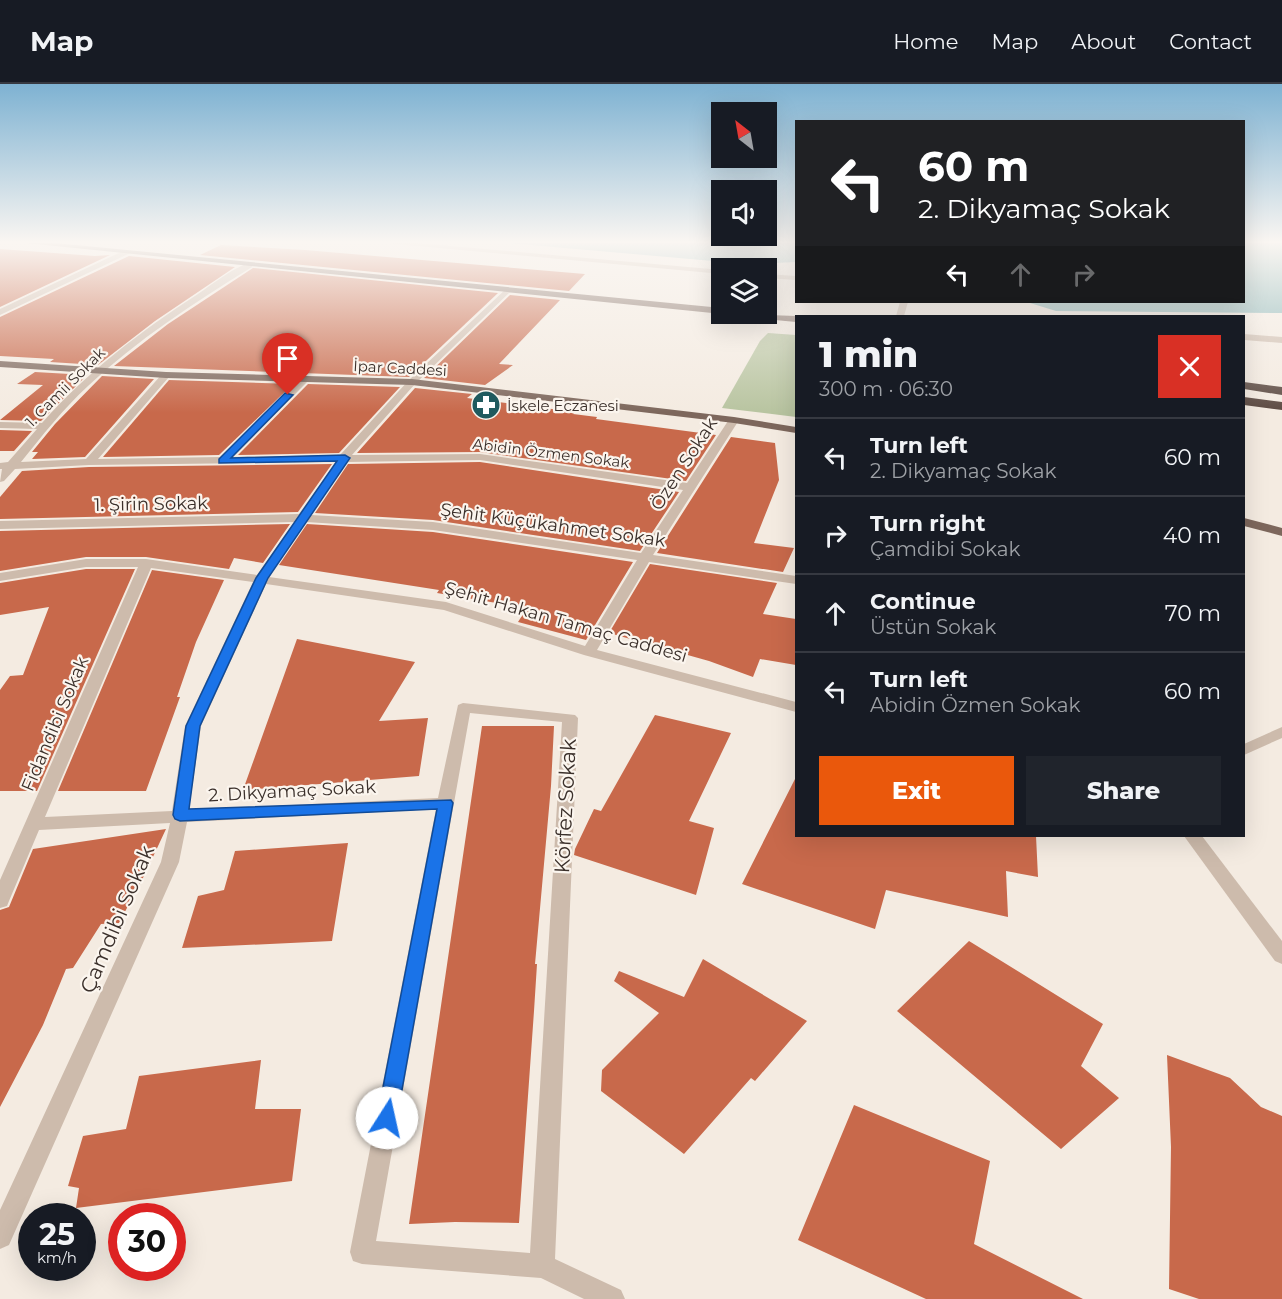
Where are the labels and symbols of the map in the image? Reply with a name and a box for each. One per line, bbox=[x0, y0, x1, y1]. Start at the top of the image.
north arrow bbox=[711, 102, 777, 168]
pin bbox=[262, 333, 313, 395]
street label: 1. Camii Sokak bbox=[21, 343, 109, 431]
street label: İpar Caddesi bbox=[353, 356, 447, 380]
pharmacy icon: İskele Eczanesi bbox=[470, 389, 502, 421]
place label: İskele Eczanesi bbox=[507, 396, 619, 415]
street label: Özen Sokak bbox=[646, 413, 722, 515]
street label: Abidin Özmen Sokak bbox=[472, 434, 630, 472]
street label: 1. Şirin Sokak bbox=[94, 492, 208, 516]
street label: Şehit Küçükahmet Sokak bbox=[439, 498, 667, 552]
street label: Şehit Hakan Tamaç Caddesi bbox=[442, 577, 690, 667]
street label: Fidandibi Sokak bbox=[17, 653, 93, 795]
street label: Körfez Sokak bbox=[549, 737, 581, 874]
street label: 2. Dikyamaç Sokak bbox=[208, 776, 377, 806]
street label: Çamdibi Sokak bbox=[75, 841, 160, 997]
position arrow bbox=[355, 1086, 419, 1150]
speed limit sign: 30 bbox=[108, 1203, 186, 1281]

